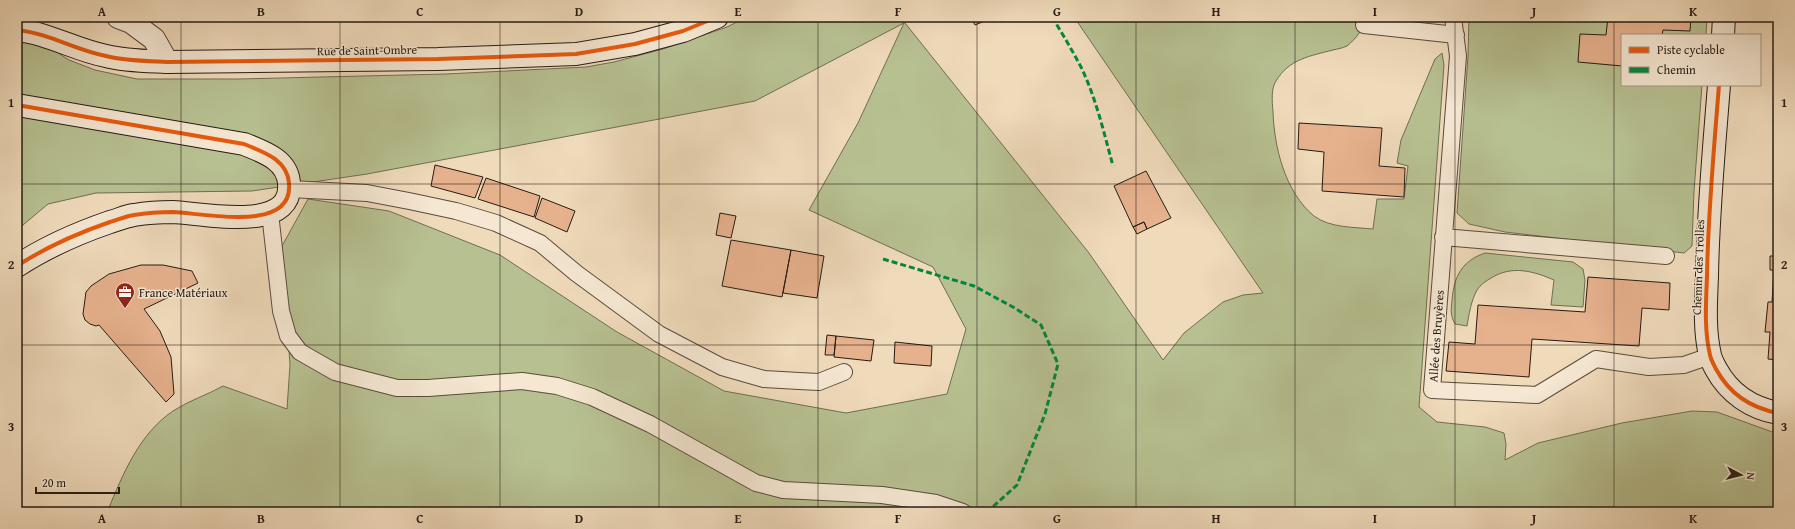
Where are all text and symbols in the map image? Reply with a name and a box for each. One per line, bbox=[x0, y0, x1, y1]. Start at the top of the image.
text: A bbox=[98, 2, 107, 21]
text: B bbox=[257, 2, 265, 21]
text: C bbox=[416, 2, 424, 21]
text: D bbox=[575, 2, 583, 21]
text: E bbox=[735, 2, 742, 21]
text: F bbox=[895, 2, 902, 21]
text: G bbox=[1053, 2, 1061, 21]
text: H bbox=[1211, 2, 1221, 21]
text: I bbox=[1373, 2, 1377, 21]
text: J bbox=[1530, 2, 1537, 21]
text: K bbox=[1689, 2, 1698, 21]
legend bbox=[1621, 34, 1761, 86]
street label: Rue de Saint-Ombre bbox=[317, 41, 418, 59]
text: Piste cyclable bbox=[1657, 41, 1725, 58]
text: Chemin bbox=[1657, 61, 1696, 78]
text: 1 bbox=[8, 93, 14, 112]
text: 1 bbox=[1781, 93, 1787, 112]
street label: Chemin des Trolles bbox=[1688, 219, 1708, 315]
text: 2 bbox=[8, 255, 15, 274]
text: 2 bbox=[1781, 255, 1788, 274]
office icon: France Matériaux bbox=[114, 281, 136, 309]
place label: France Matériaux bbox=[139, 284, 229, 301]
street label: Allée des Bruyères bbox=[1424, 289, 1448, 383]
text: 3 bbox=[8, 417, 14, 436]
text: 3 bbox=[1781, 417, 1787, 436]
north arrow bbox=[1721, 455, 1761, 495]
scale bar bbox=[36, 469, 119, 495]
text: N bbox=[1742, 472, 1759, 481]
text: 20 m bbox=[42, 474, 66, 491]
text: A bbox=[98, 509, 107, 528]
text: B bbox=[257, 509, 265, 528]
text: C bbox=[416, 509, 424, 528]
text: D bbox=[575, 509, 583, 528]
text: E bbox=[735, 509, 742, 528]
text: F bbox=[895, 509, 902, 528]
text: G bbox=[1053, 509, 1061, 528]
text: H bbox=[1211, 509, 1221, 528]
text: I bbox=[1373, 509, 1377, 528]
text: J bbox=[1530, 509, 1537, 528]
text: K bbox=[1689, 509, 1698, 528]

